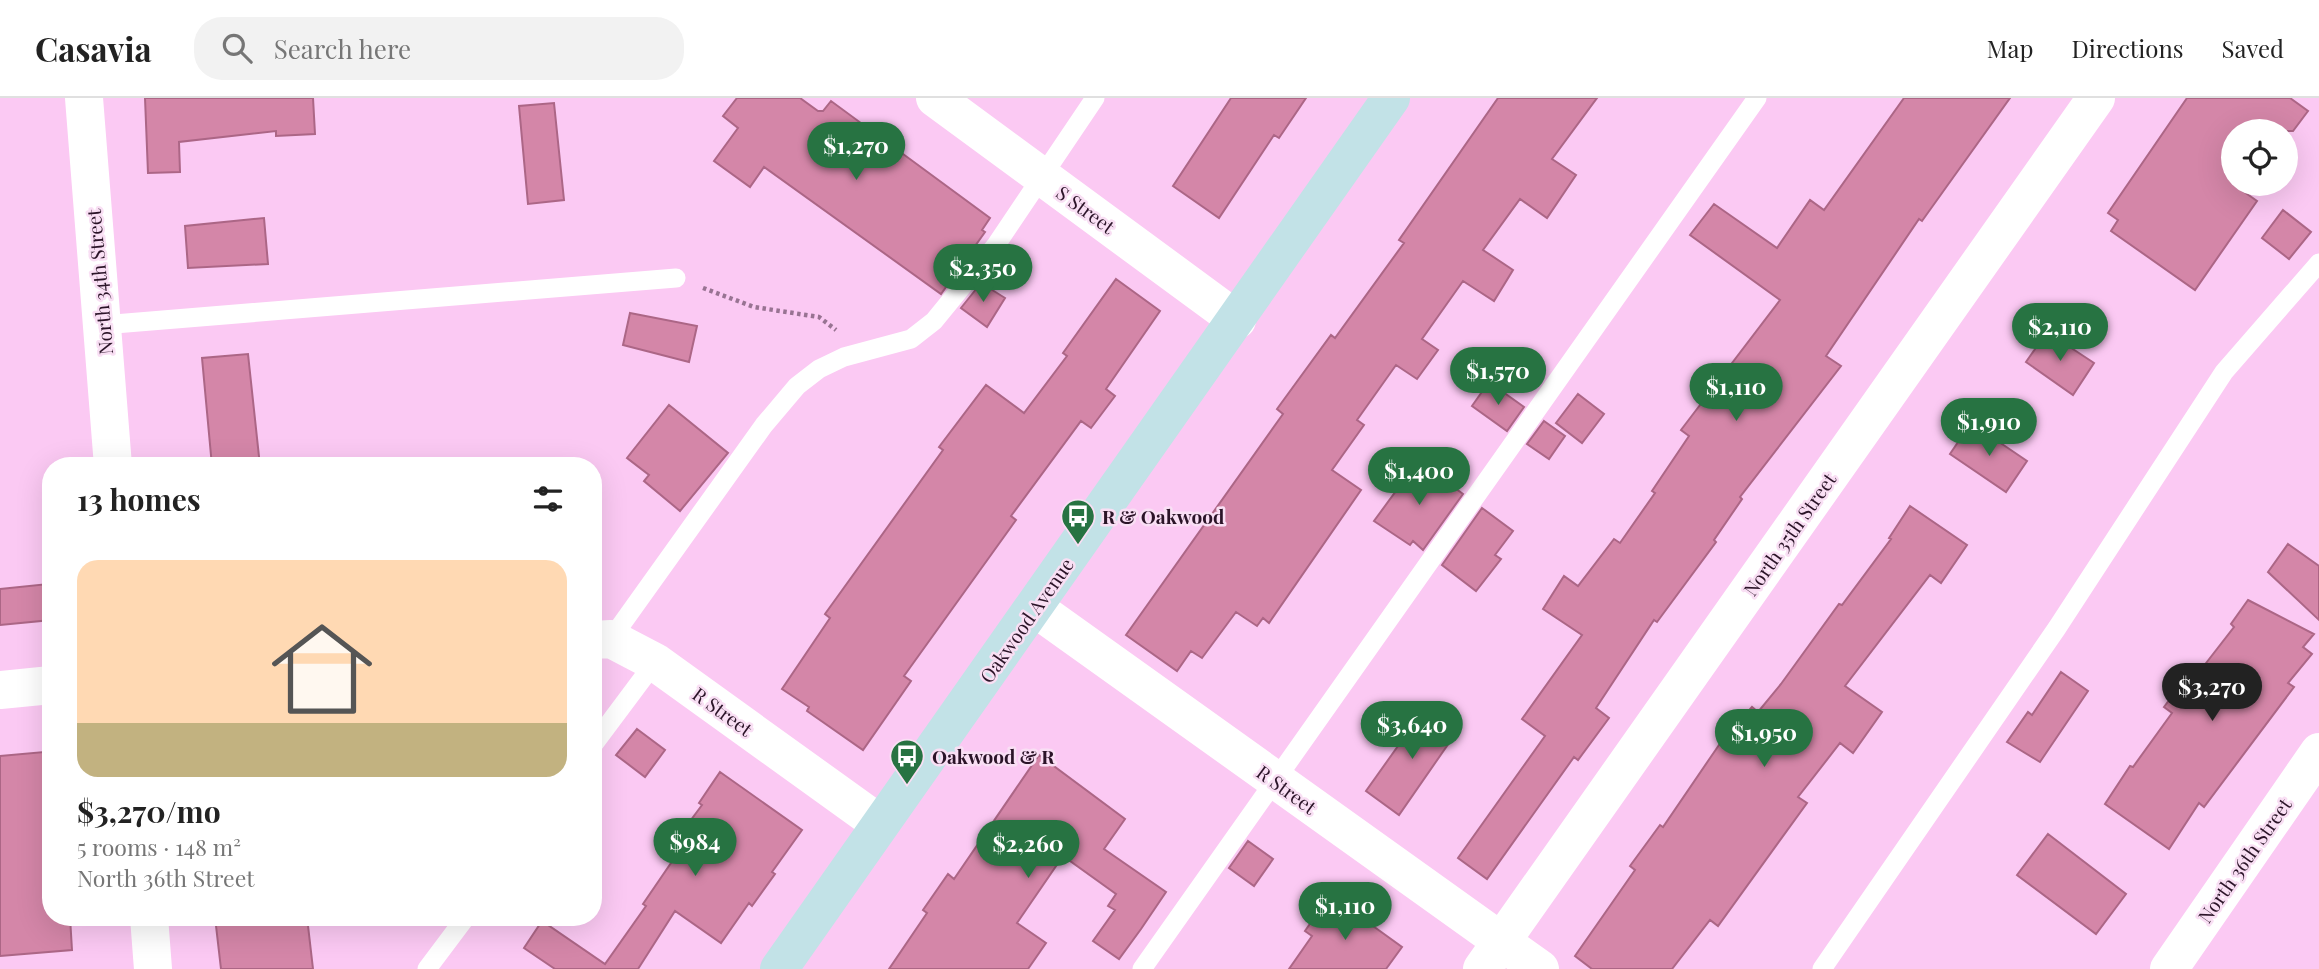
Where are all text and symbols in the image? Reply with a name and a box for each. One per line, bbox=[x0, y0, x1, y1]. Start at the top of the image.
search box bbox=[194, 17, 684, 80]
text: Casavia bbox=[35, 26, 152, 70]
icon: search bbox=[218, 29, 256, 67]
text: Search here bbox=[274, 31, 411, 66]
text: Map bbox=[1987, 32, 2033, 64]
text: Directions bbox=[2071, 32, 2184, 64]
text: Saved bbox=[2222, 32, 2284, 64]
map controls bbox=[2221, 119, 2298, 196]
button: locate bbox=[2221, 119, 2298, 196]
pin: $1,270 bbox=[799, 122, 913, 182]
text: $1,270 bbox=[823, 129, 889, 160]
street label: S Street bbox=[1052, 179, 1121, 239]
street label: North 34th Street bbox=[80, 208, 118, 356]
pin: $2,350 bbox=[926, 244, 1040, 304]
text: $2,350 bbox=[949, 251, 1017, 282]
pin: $2,110 bbox=[2003, 303, 2117, 363]
text: $2,110 bbox=[2028, 310, 2092, 341]
pin: $1,570 bbox=[1441, 348, 1555, 407]
text: $1,570 bbox=[1466, 354, 1530, 385]
pin: $1,110 bbox=[1679, 364, 1793, 423]
text: $1,110 bbox=[1706, 370, 1766, 401]
pin: $1,910 bbox=[1932, 398, 2046, 458]
text: $1,910 bbox=[1957, 405, 2021, 436]
pin: $1,400 bbox=[1362, 448, 1476, 507]
text: $1,400 bbox=[1384, 454, 1454, 485]
street label: North 35th Street bbox=[1737, 467, 1841, 601]
text: 13 homes bbox=[77, 479, 201, 519]
icon: filters bbox=[529, 480, 567, 518]
bus stop icon: R & Oakwood bbox=[1059, 497, 1097, 546]
place label: R & Oakwood bbox=[1102, 503, 1225, 529]
street label: Oakwood Avenue bbox=[973, 552, 1079, 688]
icon: home bbox=[259, 606, 385, 732]
pin: $3,270 bbox=[2155, 664, 2269, 723]
text: $3,270 bbox=[2178, 670, 2246, 701]
street label: R Street bbox=[688, 681, 758, 742]
pin: $3,640 bbox=[1355, 702, 1469, 761]
text: $3,640 bbox=[1377, 708, 1447, 739]
pin: $1,950 bbox=[1707, 710, 1821, 769]
text: $1,950 bbox=[1731, 716, 1797, 747]
bus stop icon: Oakwood & R bbox=[888, 737, 926, 786]
place label: Oakwood & R bbox=[932, 743, 1055, 769]
street label: R Street bbox=[1252, 759, 1322, 820]
text: $3,270/mo bbox=[77, 791, 221, 831]
street label: North 36th Street bbox=[2191, 792, 2297, 928]
pin: $984 bbox=[654, 818, 736, 878]
pin: $2,260 bbox=[971, 820, 1085, 880]
text: $984 bbox=[670, 825, 720, 856]
text: $2,260 bbox=[992, 827, 1064, 858]
text: 5 rooms · 148 m² bbox=[77, 831, 241, 862]
text: North 36th Street bbox=[77, 862, 254, 893]
pin: $1,110 bbox=[1288, 882, 1402, 942]
text: $1,110 bbox=[1315, 889, 1375, 920]

